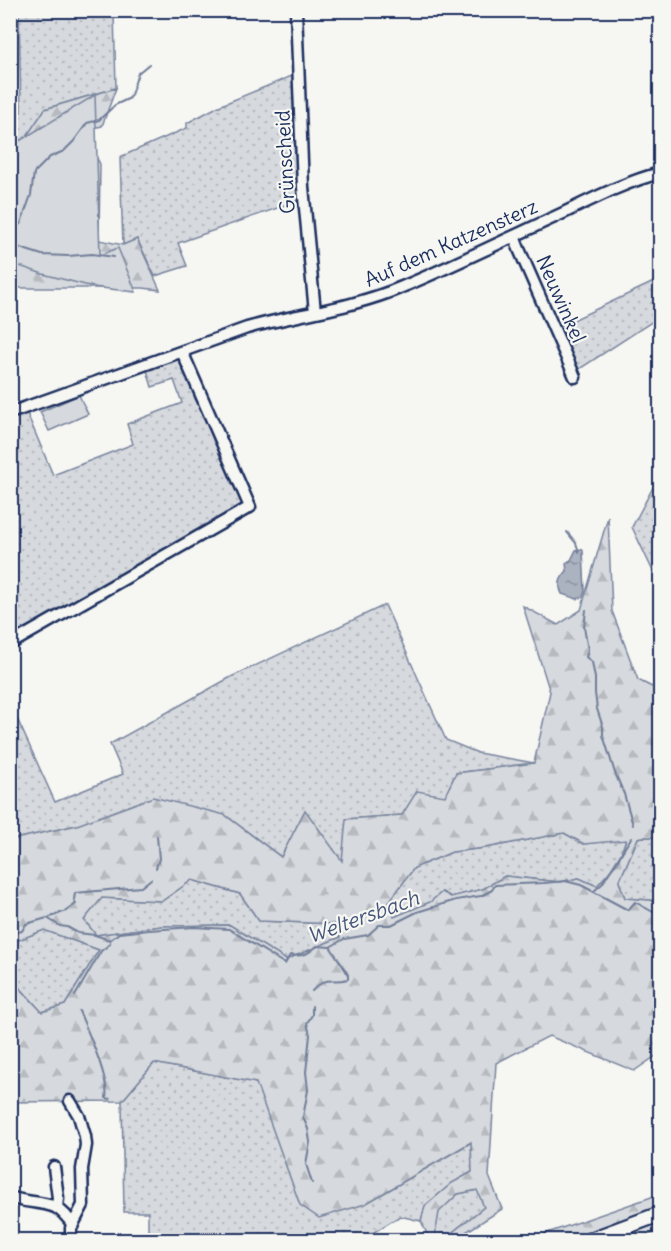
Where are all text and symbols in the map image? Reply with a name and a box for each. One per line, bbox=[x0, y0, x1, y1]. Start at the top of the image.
street label: Grünscheid bbox=[269, 109, 300, 214]
street label: Auf dem Katzensterz bbox=[360, 193, 541, 292]
street label: Neuwinkel bbox=[531, 251, 592, 346]
water label: Weltersbach bbox=[303, 884, 423, 949]

